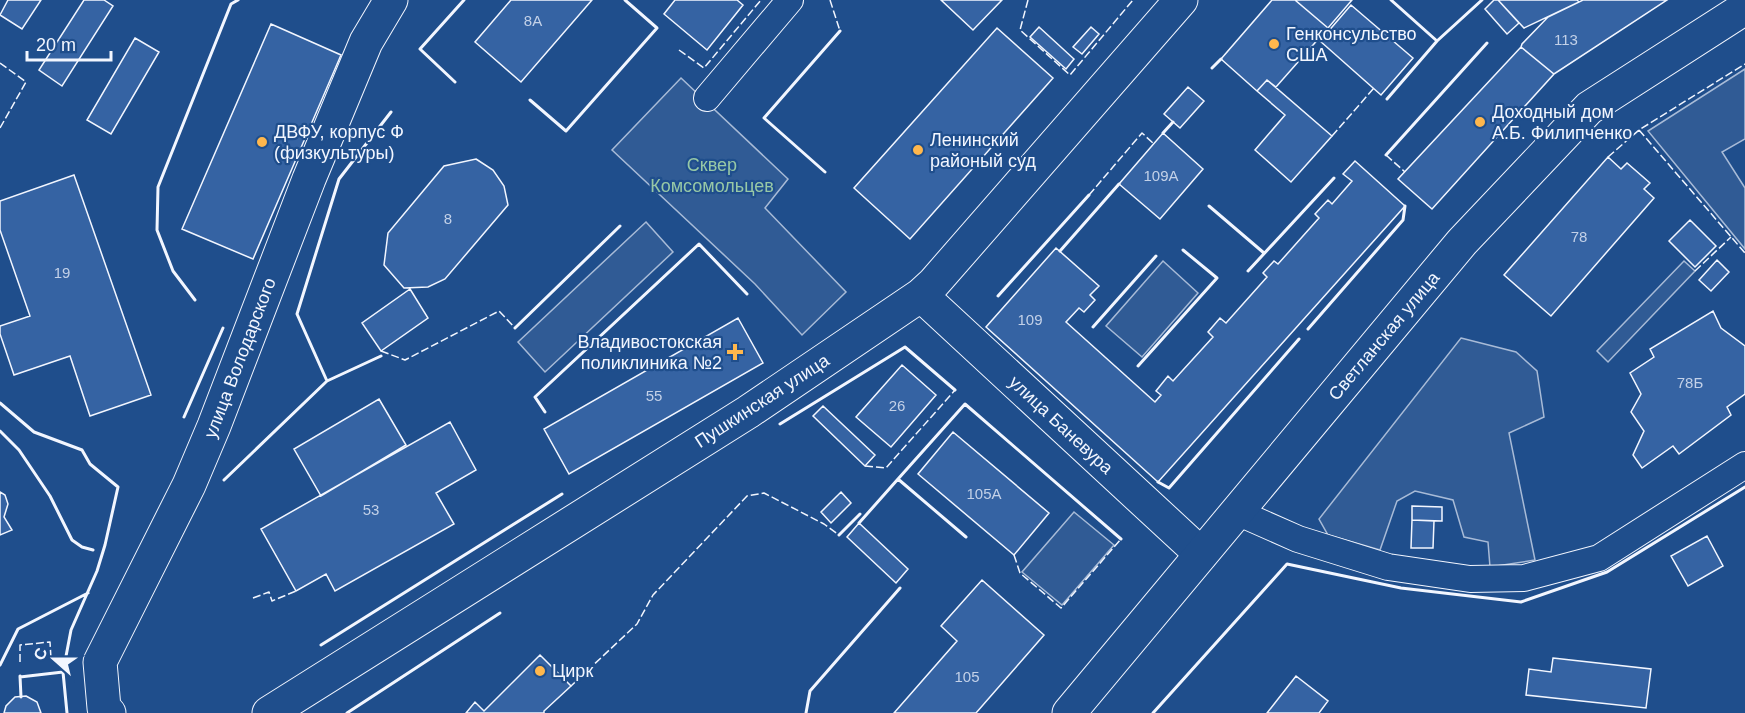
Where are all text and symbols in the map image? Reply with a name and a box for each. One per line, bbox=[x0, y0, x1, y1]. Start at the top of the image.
house number: 8А bbox=[524, 12, 542, 29]
scale bar bbox=[27, 24, 111, 62]
place label: Генконсульство США bbox=[1286, 24, 1417, 65]
house number: 113 bbox=[1554, 31, 1578, 48]
text: 20 m bbox=[36, 35, 76, 55]
marker: Генконсульство США bbox=[1267, 37, 1281, 51]
place label: Доходный дом А.Б. Филипченко bbox=[1492, 102, 1632, 143]
marker: Доходный дом А.Б. Филипченко bbox=[1473, 115, 1487, 129]
place label: ДВФУ, корпус Ф (физкультуры) bbox=[274, 122, 404, 163]
place label: Ленинский районый суд bbox=[930, 130, 1036, 171]
marker: ДВФУ, корпус Ф (физкультуры) bbox=[255, 135, 269, 149]
marker: Ленинский районый суд bbox=[911, 143, 925, 157]
park label: Сквер Комсомольцев bbox=[650, 155, 774, 196]
house number: 109А bbox=[1143, 167, 1179, 184]
house number: 8 bbox=[444, 210, 452, 227]
house number: 78 bbox=[1571, 228, 1587, 245]
house number: 19 bbox=[54, 264, 70, 281]
street label: Светланская улица bbox=[1324, 267, 1444, 404]
street label: улица Володарского bbox=[200, 275, 280, 441]
house number: 109 bbox=[1017, 311, 1043, 328]
place label: Владивостокская поликлиника №2 bbox=[577, 332, 722, 373]
marker: Владивостокская поликлиника №2 bbox=[726, 343, 744, 361]
street label: Пушкинская улица bbox=[691, 350, 834, 452]
street label: улица Баневура bbox=[1005, 372, 1118, 479]
house number: 78Б bbox=[1677, 374, 1703, 391]
house number: 55 bbox=[646, 387, 662, 404]
house number: 26 bbox=[889, 397, 905, 414]
house number: 105А bbox=[966, 485, 1002, 502]
house number: 53 bbox=[363, 501, 379, 518]
north arrow bbox=[24, 629, 84, 689]
text: С bbox=[30, 645, 51, 662]
place label: Цирк bbox=[552, 661, 593, 681]
marker: Цирк bbox=[533, 664, 547, 678]
house number: 105 bbox=[954, 668, 980, 685]

